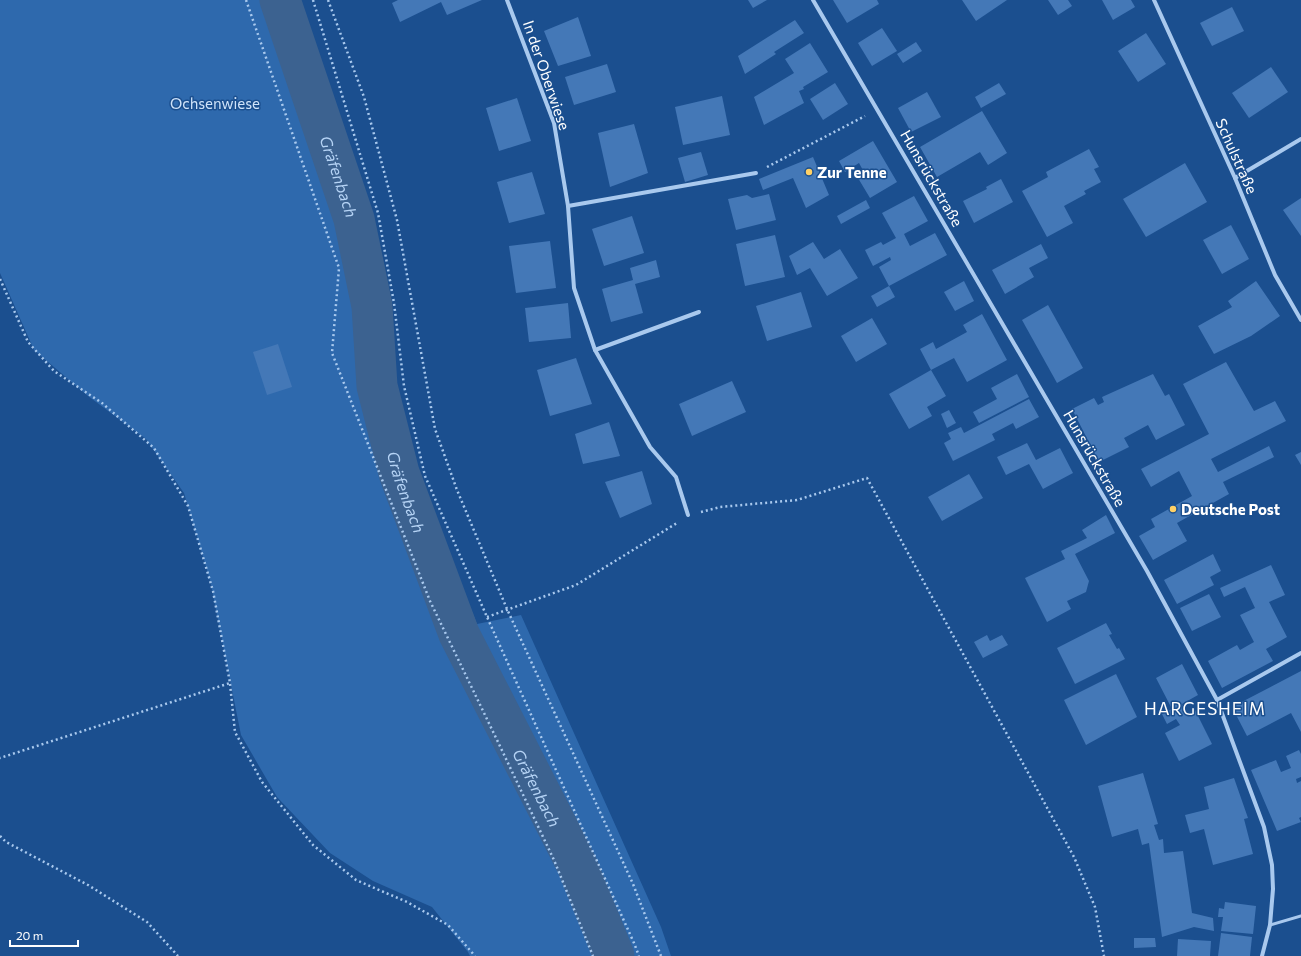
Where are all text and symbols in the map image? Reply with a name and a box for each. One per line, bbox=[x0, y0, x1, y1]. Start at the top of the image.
street label: In der Oberwiese bbox=[520, 18, 574, 132]
park label: Ochsenwiese bbox=[170, 94, 260, 112]
street label: Schulstraße bbox=[1212, 116, 1262, 197]
street label: Hunsrückstraße bbox=[897, 126, 967, 230]
water label: Gräfenbach bbox=[317, 133, 362, 219]
place label: Zur Tenne bbox=[817, 163, 887, 181]
marker: Zur Tenne bbox=[804, 167, 814, 177]
street label: Hunsrückstraße bbox=[1060, 406, 1130, 510]
water label: Gräfenbach bbox=[384, 449, 430, 535]
place label: Deutsche Post bbox=[1181, 500, 1280, 518]
marker: Deutsche Post bbox=[1168, 504, 1178, 514]
district label: HARGESHEIM bbox=[1144, 698, 1266, 719]
water label: Gräfenbach bbox=[510, 745, 565, 829]
scale bar bbox=[10, 922, 78, 948]
text: 20 m bbox=[16, 928, 43, 942]

